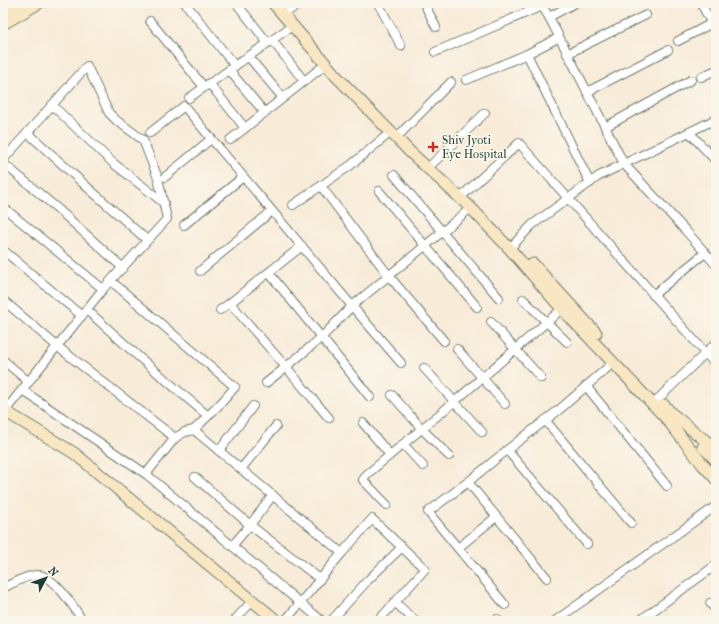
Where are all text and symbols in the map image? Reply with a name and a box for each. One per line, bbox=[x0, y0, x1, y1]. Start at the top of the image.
place label: Shiv Jyoti Eye Hospital bbox=[442, 133, 507, 161]
marker: Shiv Jyoti Eye Hospital bbox=[427, 141, 439, 153]
north arrow bbox=[26, 558, 66, 598]
text: N bbox=[46, 564, 61, 580]

